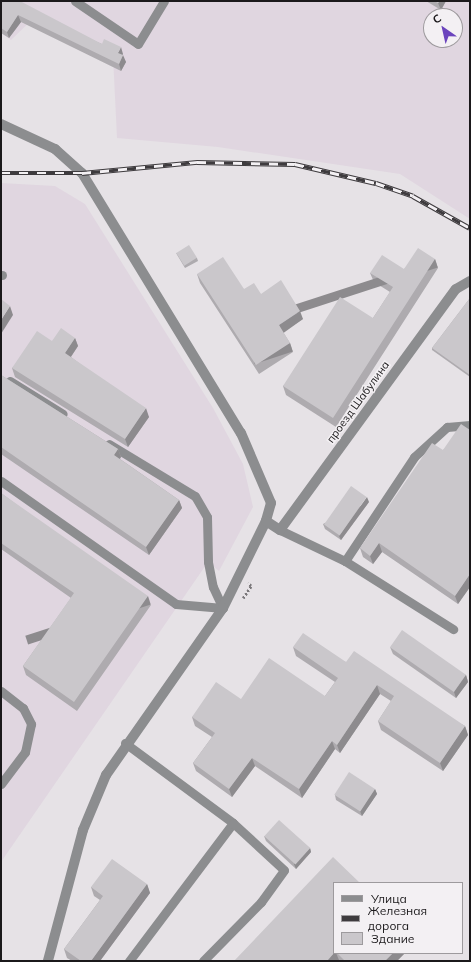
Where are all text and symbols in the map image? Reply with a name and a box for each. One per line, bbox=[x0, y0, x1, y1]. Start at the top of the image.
north arrow bbox=[423, 8, 463, 48]
text: С bbox=[430, 11, 444, 27]
street label: проезд Шабулина bbox=[324, 359, 392, 445]
legend bbox=[333, 882, 463, 954]
text: Улица bbox=[371, 891, 407, 906]
text: Железная дорога bbox=[368, 903, 427, 933]
text: Здание bbox=[371, 931, 414, 946]

